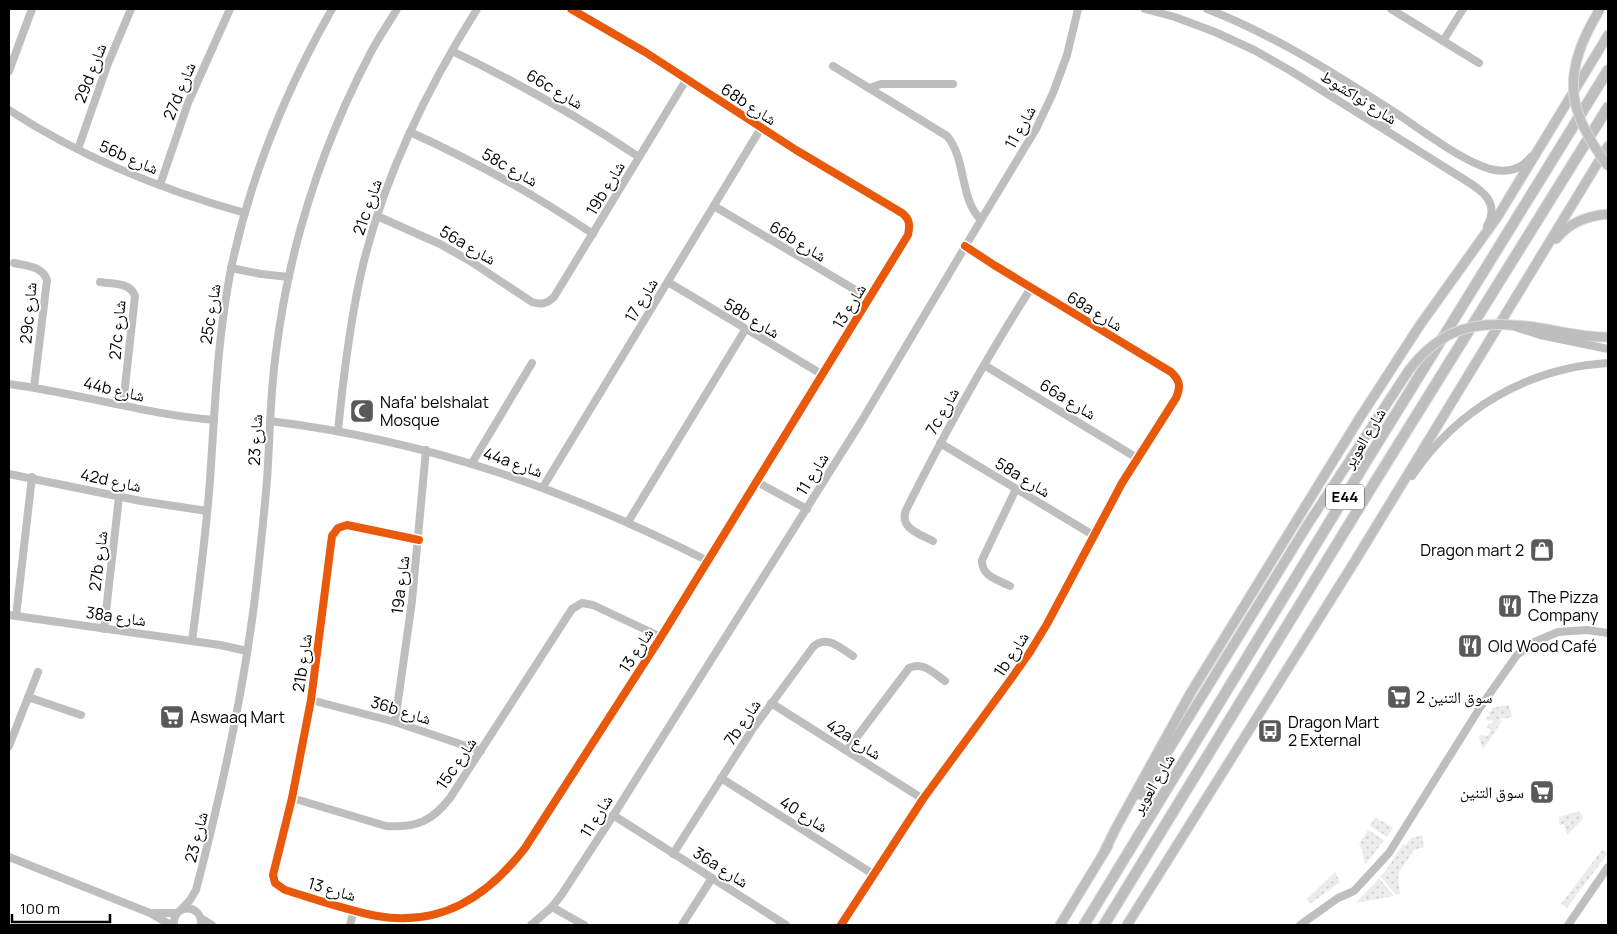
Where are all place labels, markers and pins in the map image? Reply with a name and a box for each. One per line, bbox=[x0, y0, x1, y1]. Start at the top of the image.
place label: Nafa' belshalat Mosque bbox=[380, 391, 489, 431]
mosque icon: Nafa' belshalat Mosque bbox=[349, 398, 375, 424]
shop icon: Dragon mart 2 bbox=[1529, 537, 1555, 563]
place label: Dragon mart 2 bbox=[1420, 539, 1524, 561]
place label: The Pizza Company bbox=[1528, 586, 1599, 626]
restaurant icon: The Pizza Company bbox=[1497, 593, 1523, 619]
restaurant icon: Old Wood Café bbox=[1457, 633, 1483, 659]
place label: Old Wood Café bbox=[1488, 635, 1597, 657]
supermarket icon: سوق التنين 2 bbox=[1386, 684, 1412, 710]
place label: سوق التنين 2 bbox=[1416, 686, 1493, 708]
supermarket icon: Aswaaq Mart bbox=[159, 704, 185, 730]
place label: Aswaaq Mart bbox=[190, 706, 285, 728]
place label: Dragon Mart 2 External bbox=[1288, 711, 1379, 751]
bus stop icon: Dragon Mart 2 External bbox=[1257, 718, 1283, 744]
supermarket icon: سوق التنين bbox=[1529, 779, 1555, 805]
place label: سوق التنين bbox=[1460, 781, 1524, 803]

